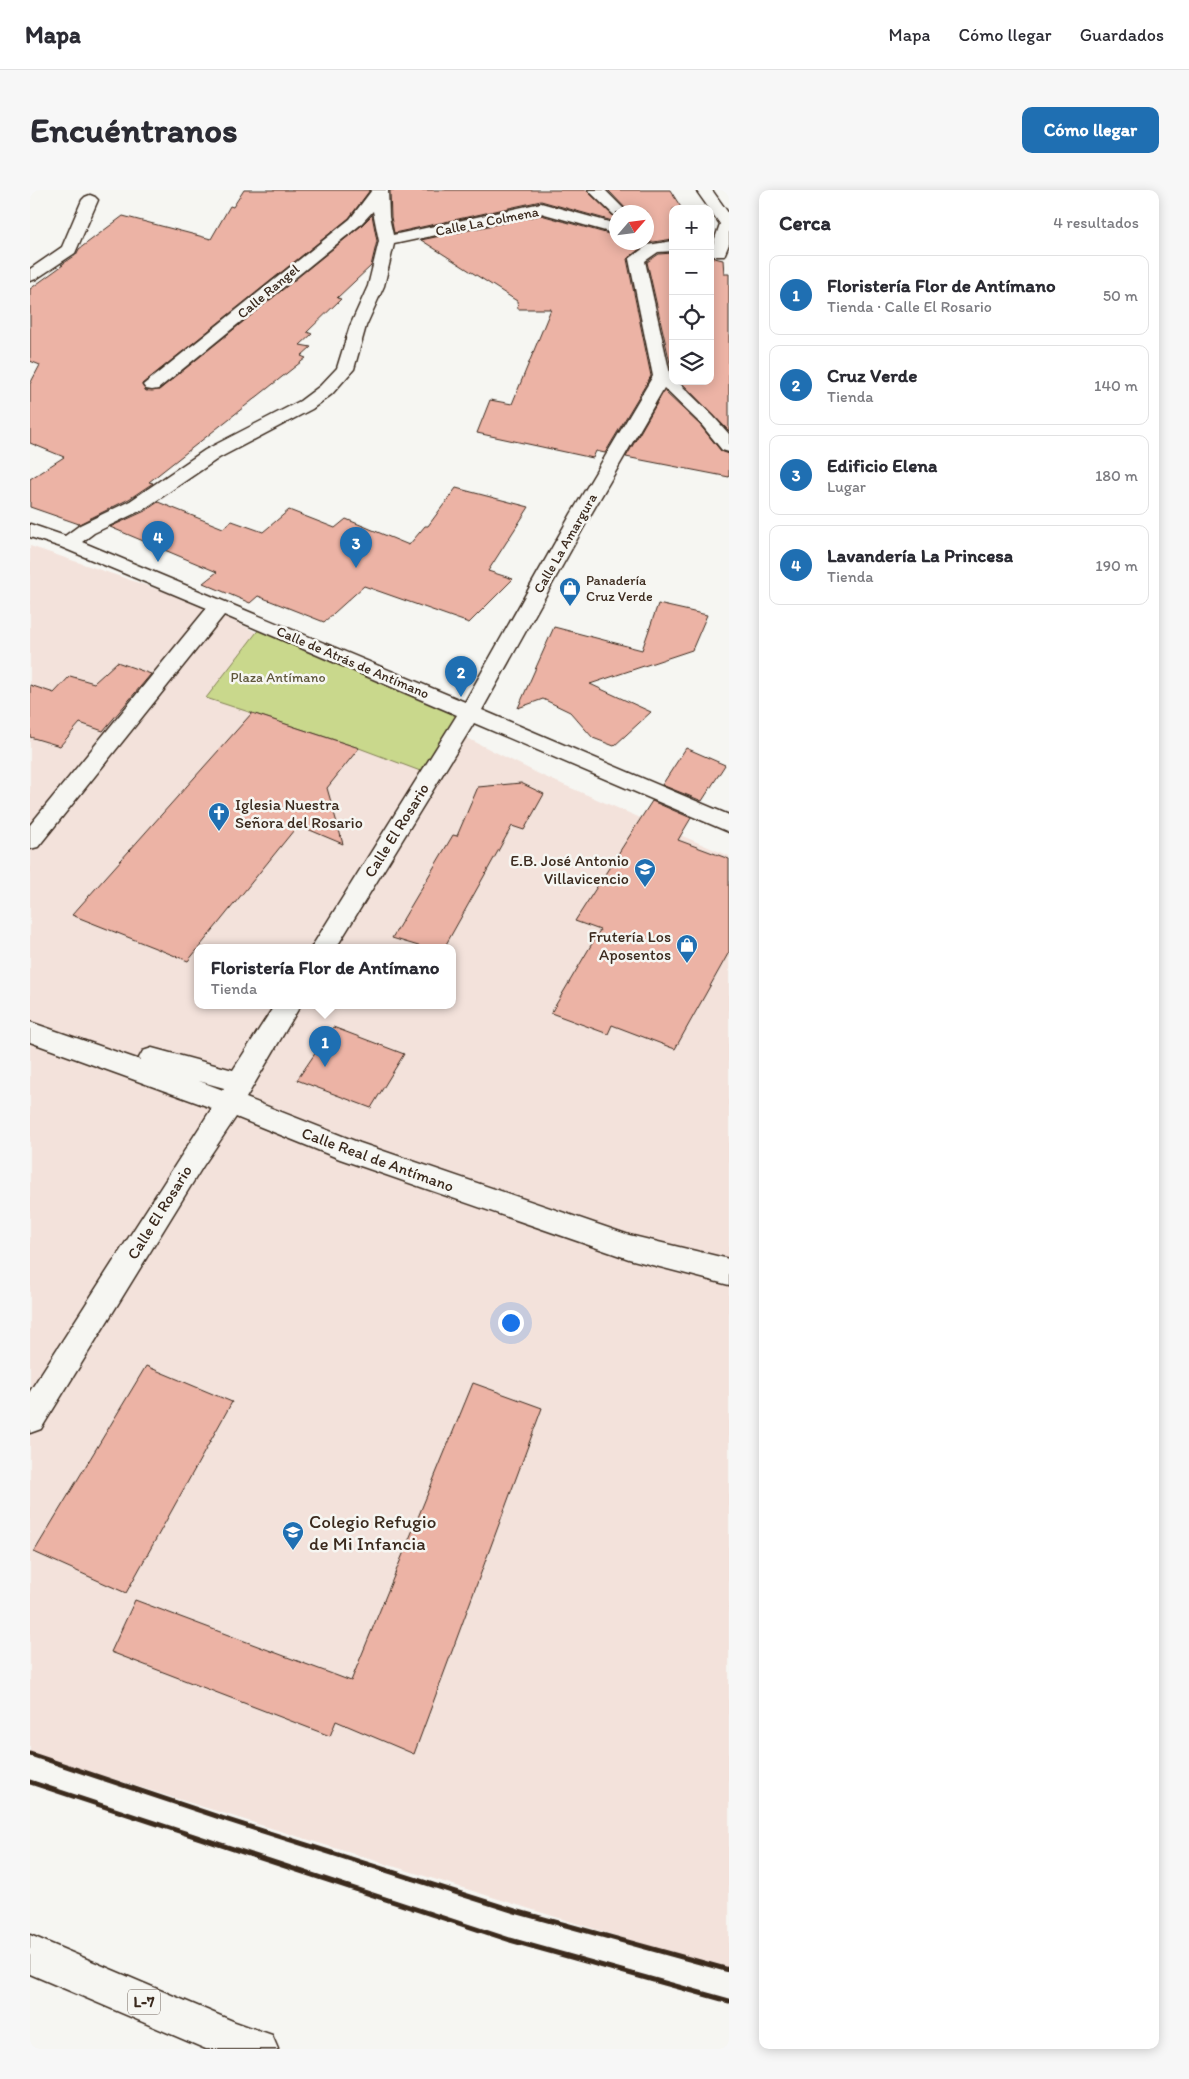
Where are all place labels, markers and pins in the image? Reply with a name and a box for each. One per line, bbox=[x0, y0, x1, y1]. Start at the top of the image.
pin: 4 bbox=[142, 521, 174, 562]
pin: 3 bbox=[340, 527, 372, 568]
place label: Panadería Cruz Verde bbox=[586, 572, 653, 605]
shop icon: Panadería Cruz Verde bbox=[558, 576, 582, 607]
pin: 2 bbox=[445, 656, 477, 697]
place label: Iglesia Nuestra Señora del Rosario bbox=[235, 795, 363, 832]
church icon: Iglesia Nuestra Señora del Rosario bbox=[207, 801, 231, 832]
place label: E.B. José Antonio Villavicencio bbox=[510, 851, 629, 888]
school or university icon: E.B. José Antonio Villavicencio bbox=[633, 857, 657, 888]
place label: Frutería Los Aposentos bbox=[588, 927, 671, 964]
shop icon: Frutería Los Aposentos bbox=[675, 933, 699, 964]
pin: 1 bbox=[309, 1026, 341, 1067]
place label: Colegio Refugio de Mi Infancia bbox=[309, 1510, 436, 1555]
school or university icon: Colegio Refugio de Mi Infancia bbox=[281, 1520, 305, 1551]

